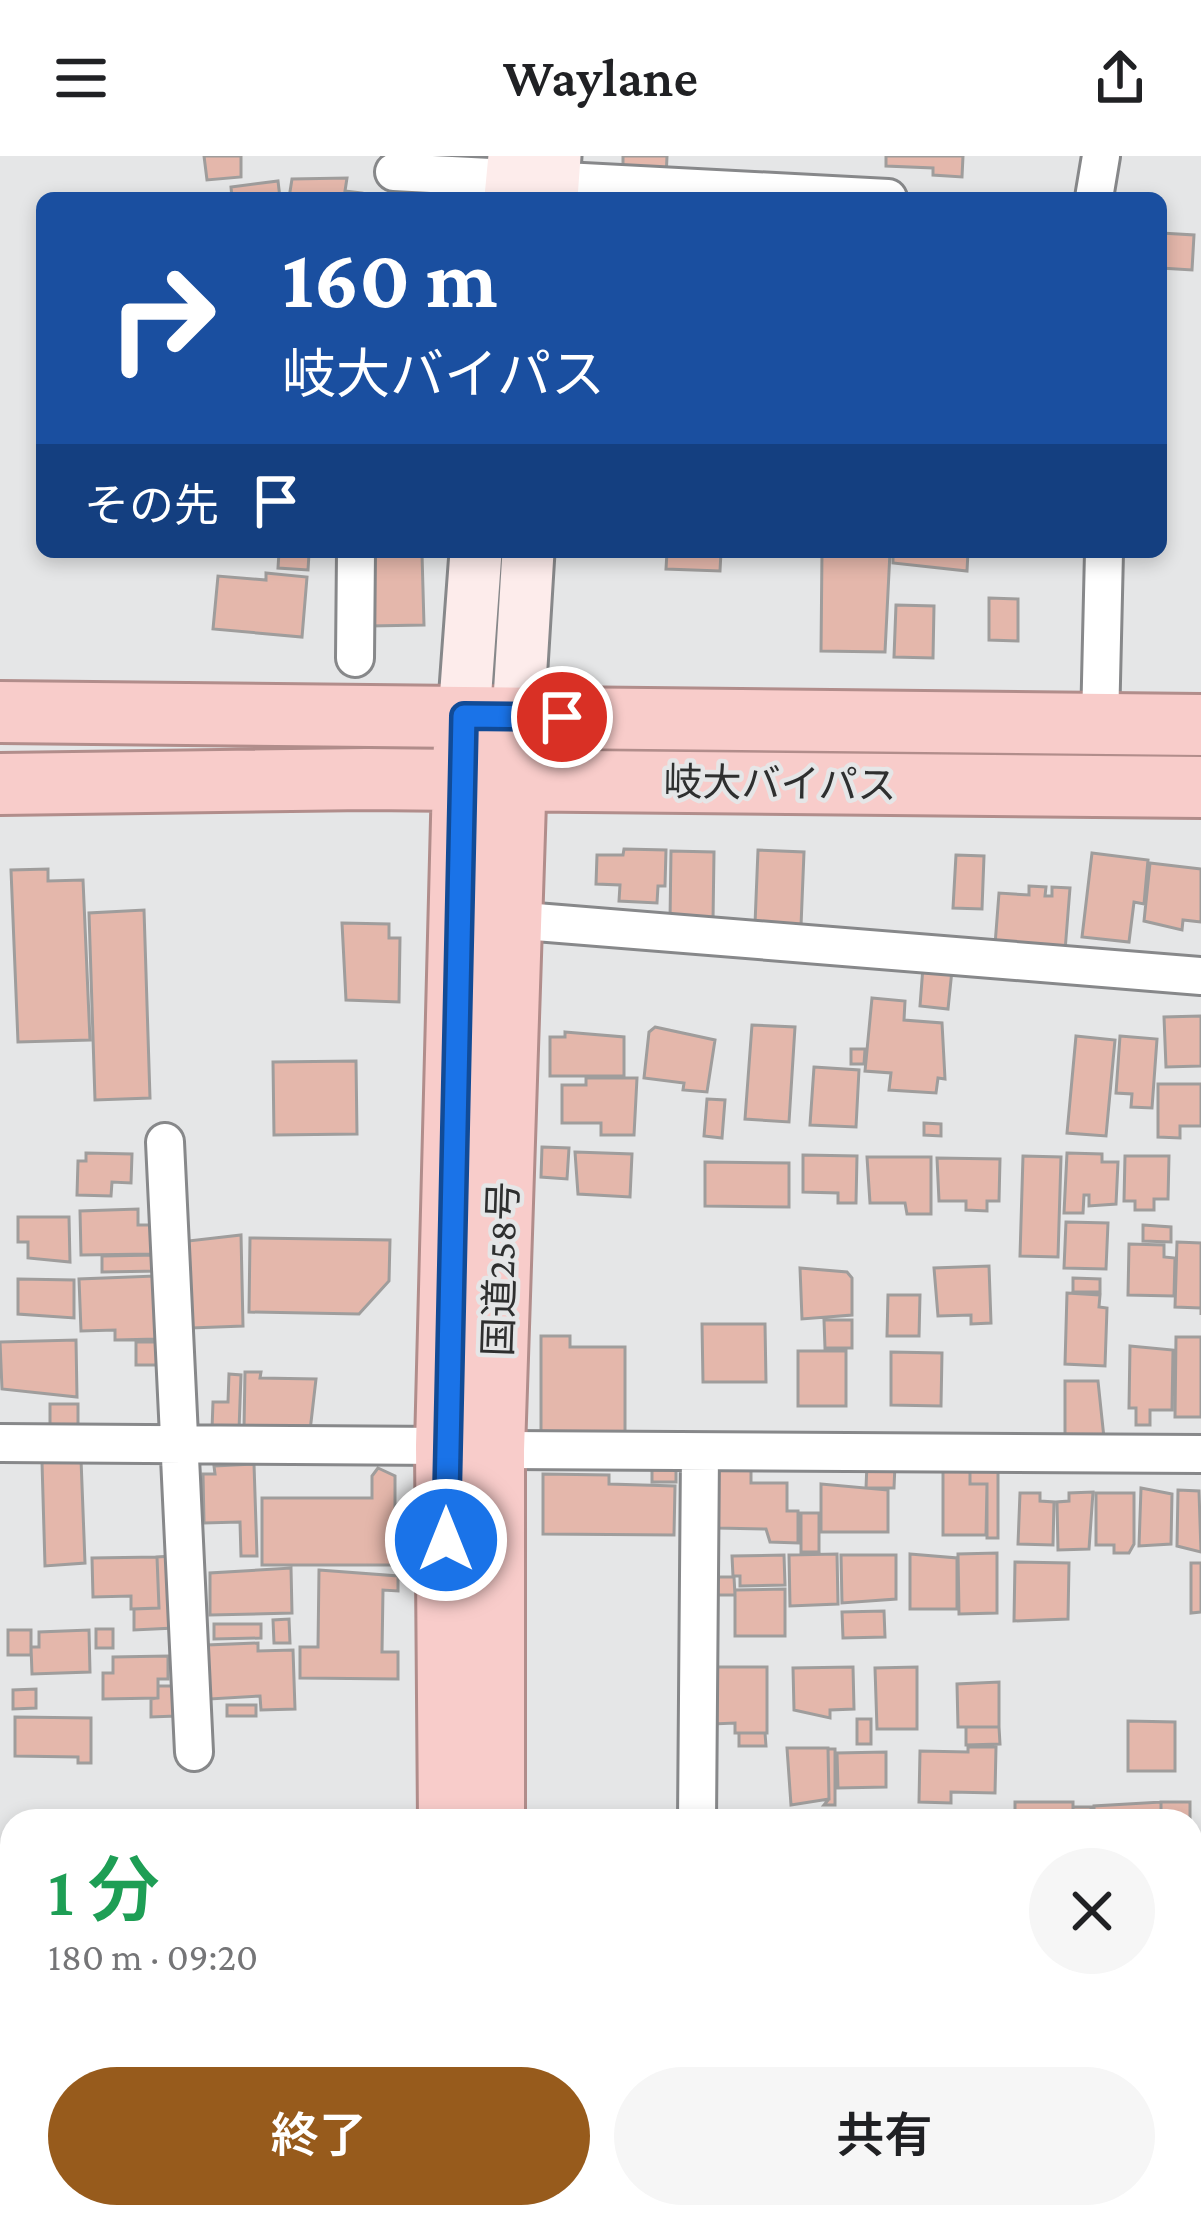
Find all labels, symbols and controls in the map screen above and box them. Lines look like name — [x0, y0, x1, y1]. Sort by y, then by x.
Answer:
icon: menu — [48, 45, 114, 111]
icon: share — [1087, 45, 1153, 111]
text: Waylane — [503, 48, 698, 108]
text: 160 m — [282, 232, 498, 325]
icon: right — [84, 240, 240, 396]
text: 岐大バイパス — [282, 345, 605, 405]
icon: arrive — [243, 468, 309, 534]
text: その先 — [84, 481, 219, 531]
pin — [511, 666, 613, 768]
icon: arrive — [529, 684, 595, 750]
street label: 岐大バイパス — [663, 760, 897, 807]
street label: 国道258号 — [476, 1181, 525, 1357]
position arrow — [383, 1477, 509, 1603]
button: close — [1029, 1848, 1155, 1974]
text: 1 分 — [48, 1850, 159, 1930]
text: 180 m · 09:20 — [48, 1935, 258, 1978]
button: 終了 — [48, 2067, 590, 2205]
button: 共有 — [614, 2067, 1155, 2205]

